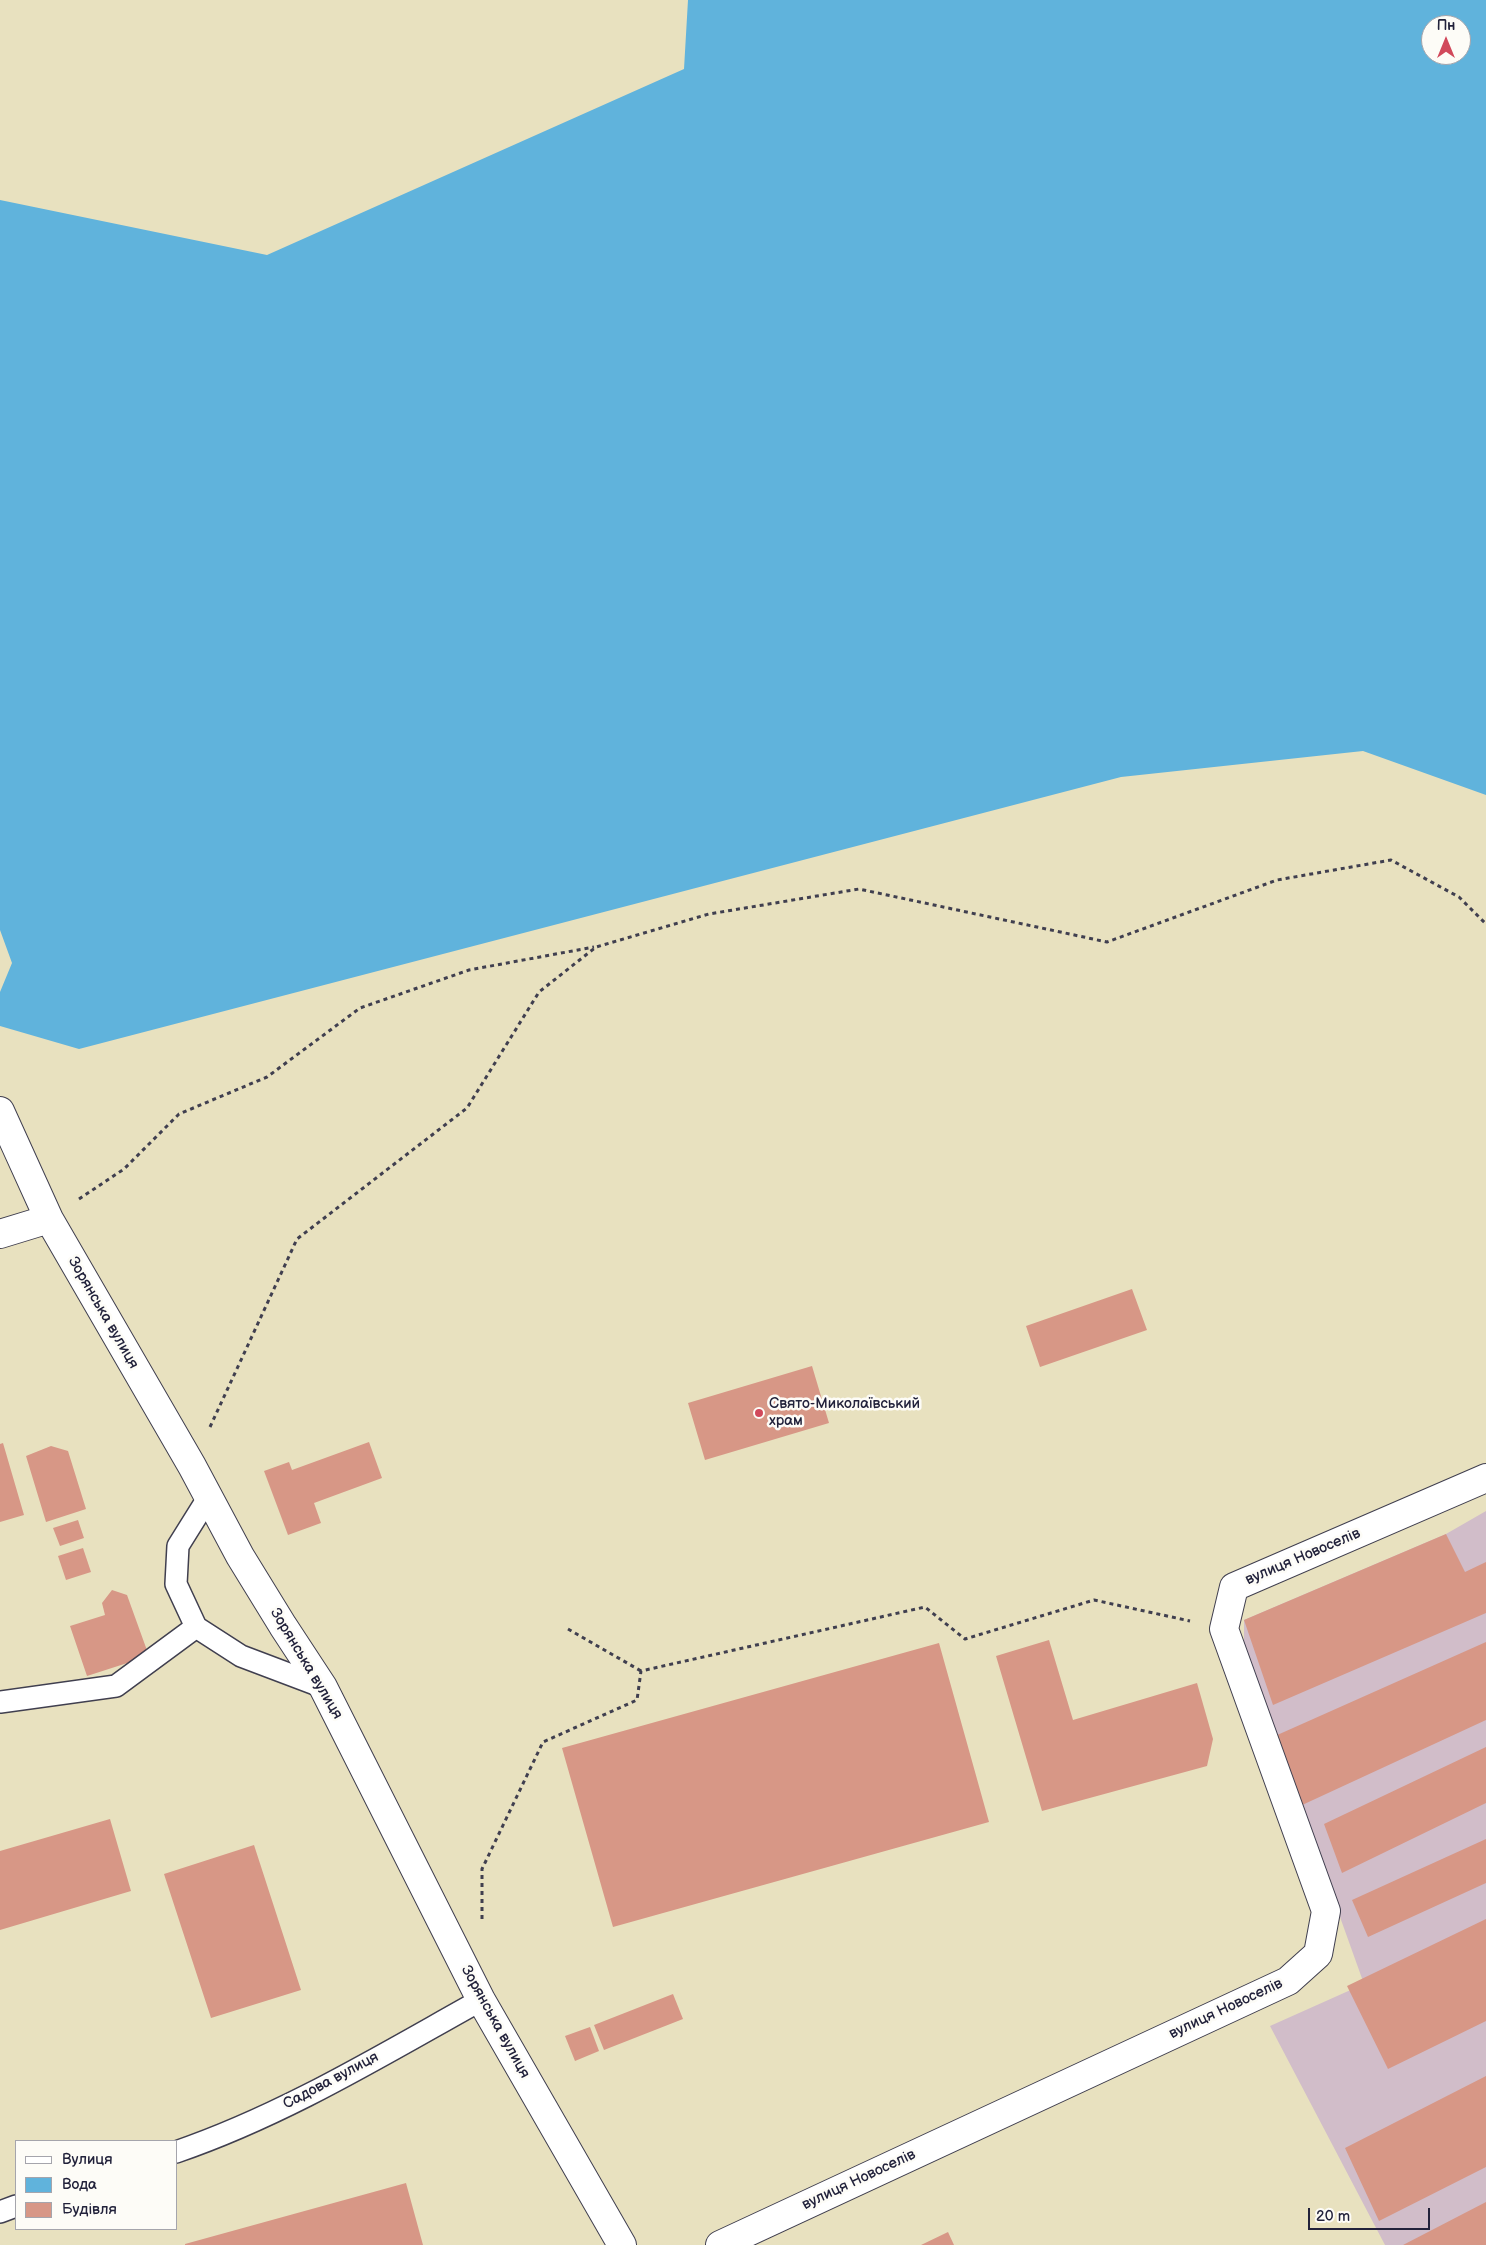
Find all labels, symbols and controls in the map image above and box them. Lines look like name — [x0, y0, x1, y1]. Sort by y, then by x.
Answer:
north arrow — [1421, 15, 1471, 65]
text: Пн — [1437, 17, 1455, 34]
street label: Зорянська вулиця — [64, 1254, 142, 1372]
place label: Свято-Миколаївський храм — [769, 1395, 920, 1430]
marker: Свято-Миколаївський храм — [753, 1407, 765, 1419]
street label: вулиця Новоселів — [1243, 1525, 1363, 1589]
street label: Зорянська вулиця — [266, 1605, 346, 1723]
street label: Зорянська вулиця — [457, 1962, 533, 2082]
street label: вулиця Новоселів — [1166, 1975, 1286, 2043]
street label: Садова вулиця — [280, 2048, 382, 2114]
legend — [15, 2140, 178, 2230]
street label: вулиця Новоселів — [799, 2146, 919, 2214]
text: Вулиця — [62, 2150, 113, 2169]
text: Вода — [62, 2175, 97, 2194]
scale bar — [1311, 2198, 1434, 2230]
text: Будівля — [62, 2200, 117, 2219]
text: 20 m — [1316, 2207, 1350, 2226]

